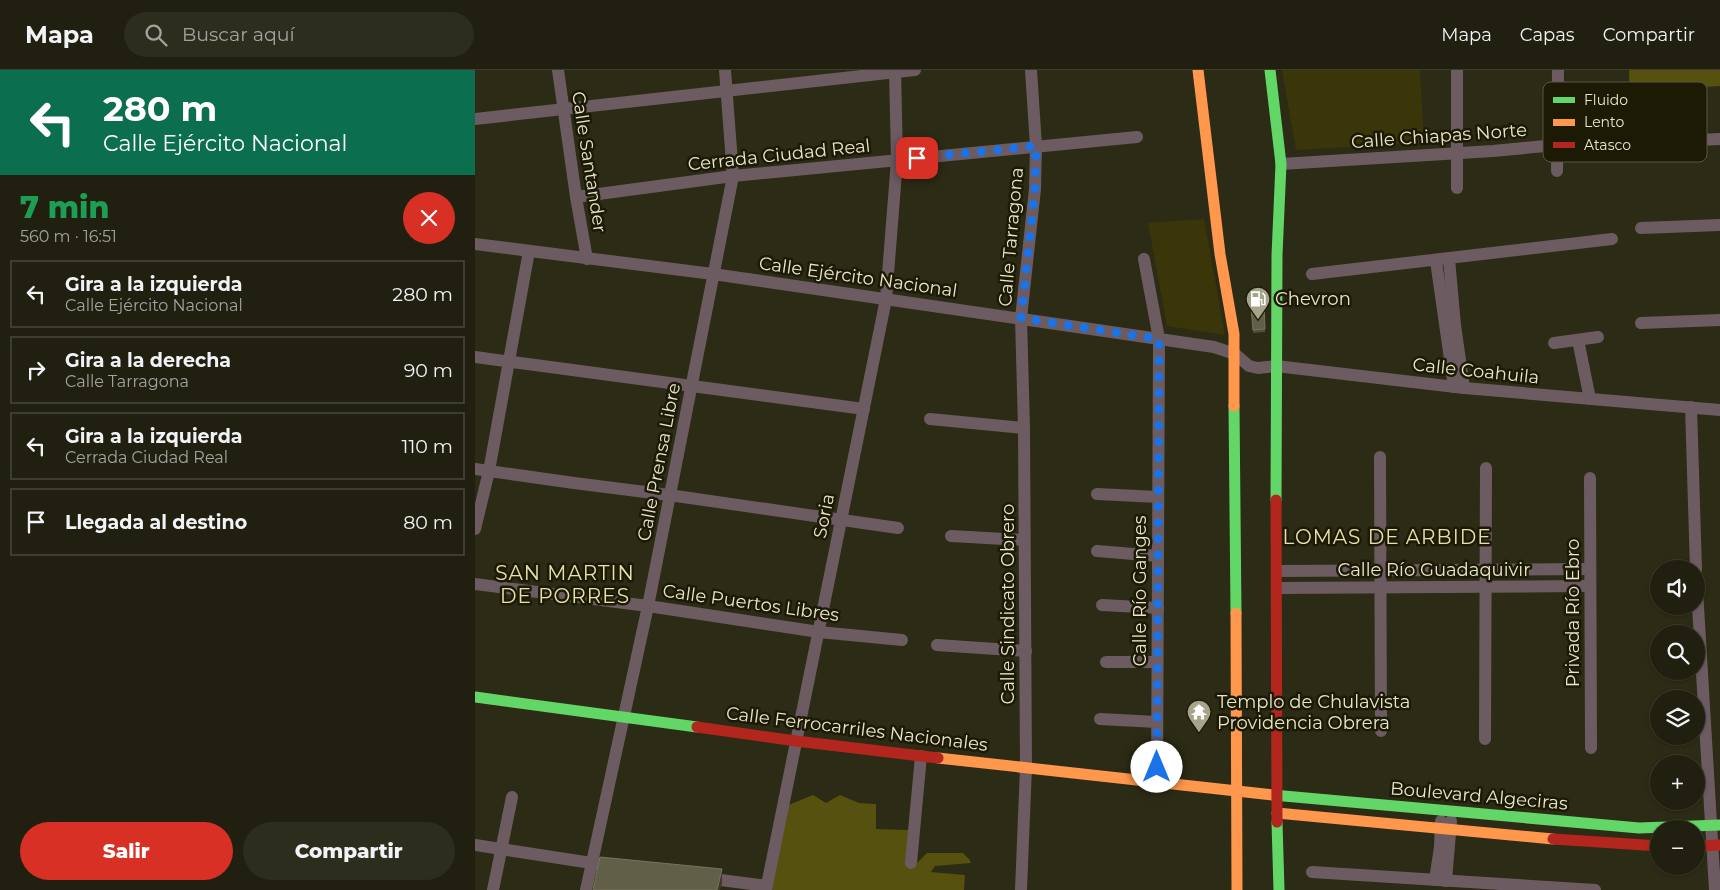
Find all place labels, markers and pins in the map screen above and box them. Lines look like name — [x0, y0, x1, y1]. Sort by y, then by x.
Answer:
pin — [896, 137, 938, 179]
fuel station icon: Chevron — [1245, 286, 1271, 320]
place label: Chevron — [1275, 288, 1351, 310]
place label: Templo de Chulavista Providencia Obrera — [1217, 691, 1410, 734]
temple icon: Templo de Chulavista Providencia Obrera — [1186, 699, 1212, 733]

